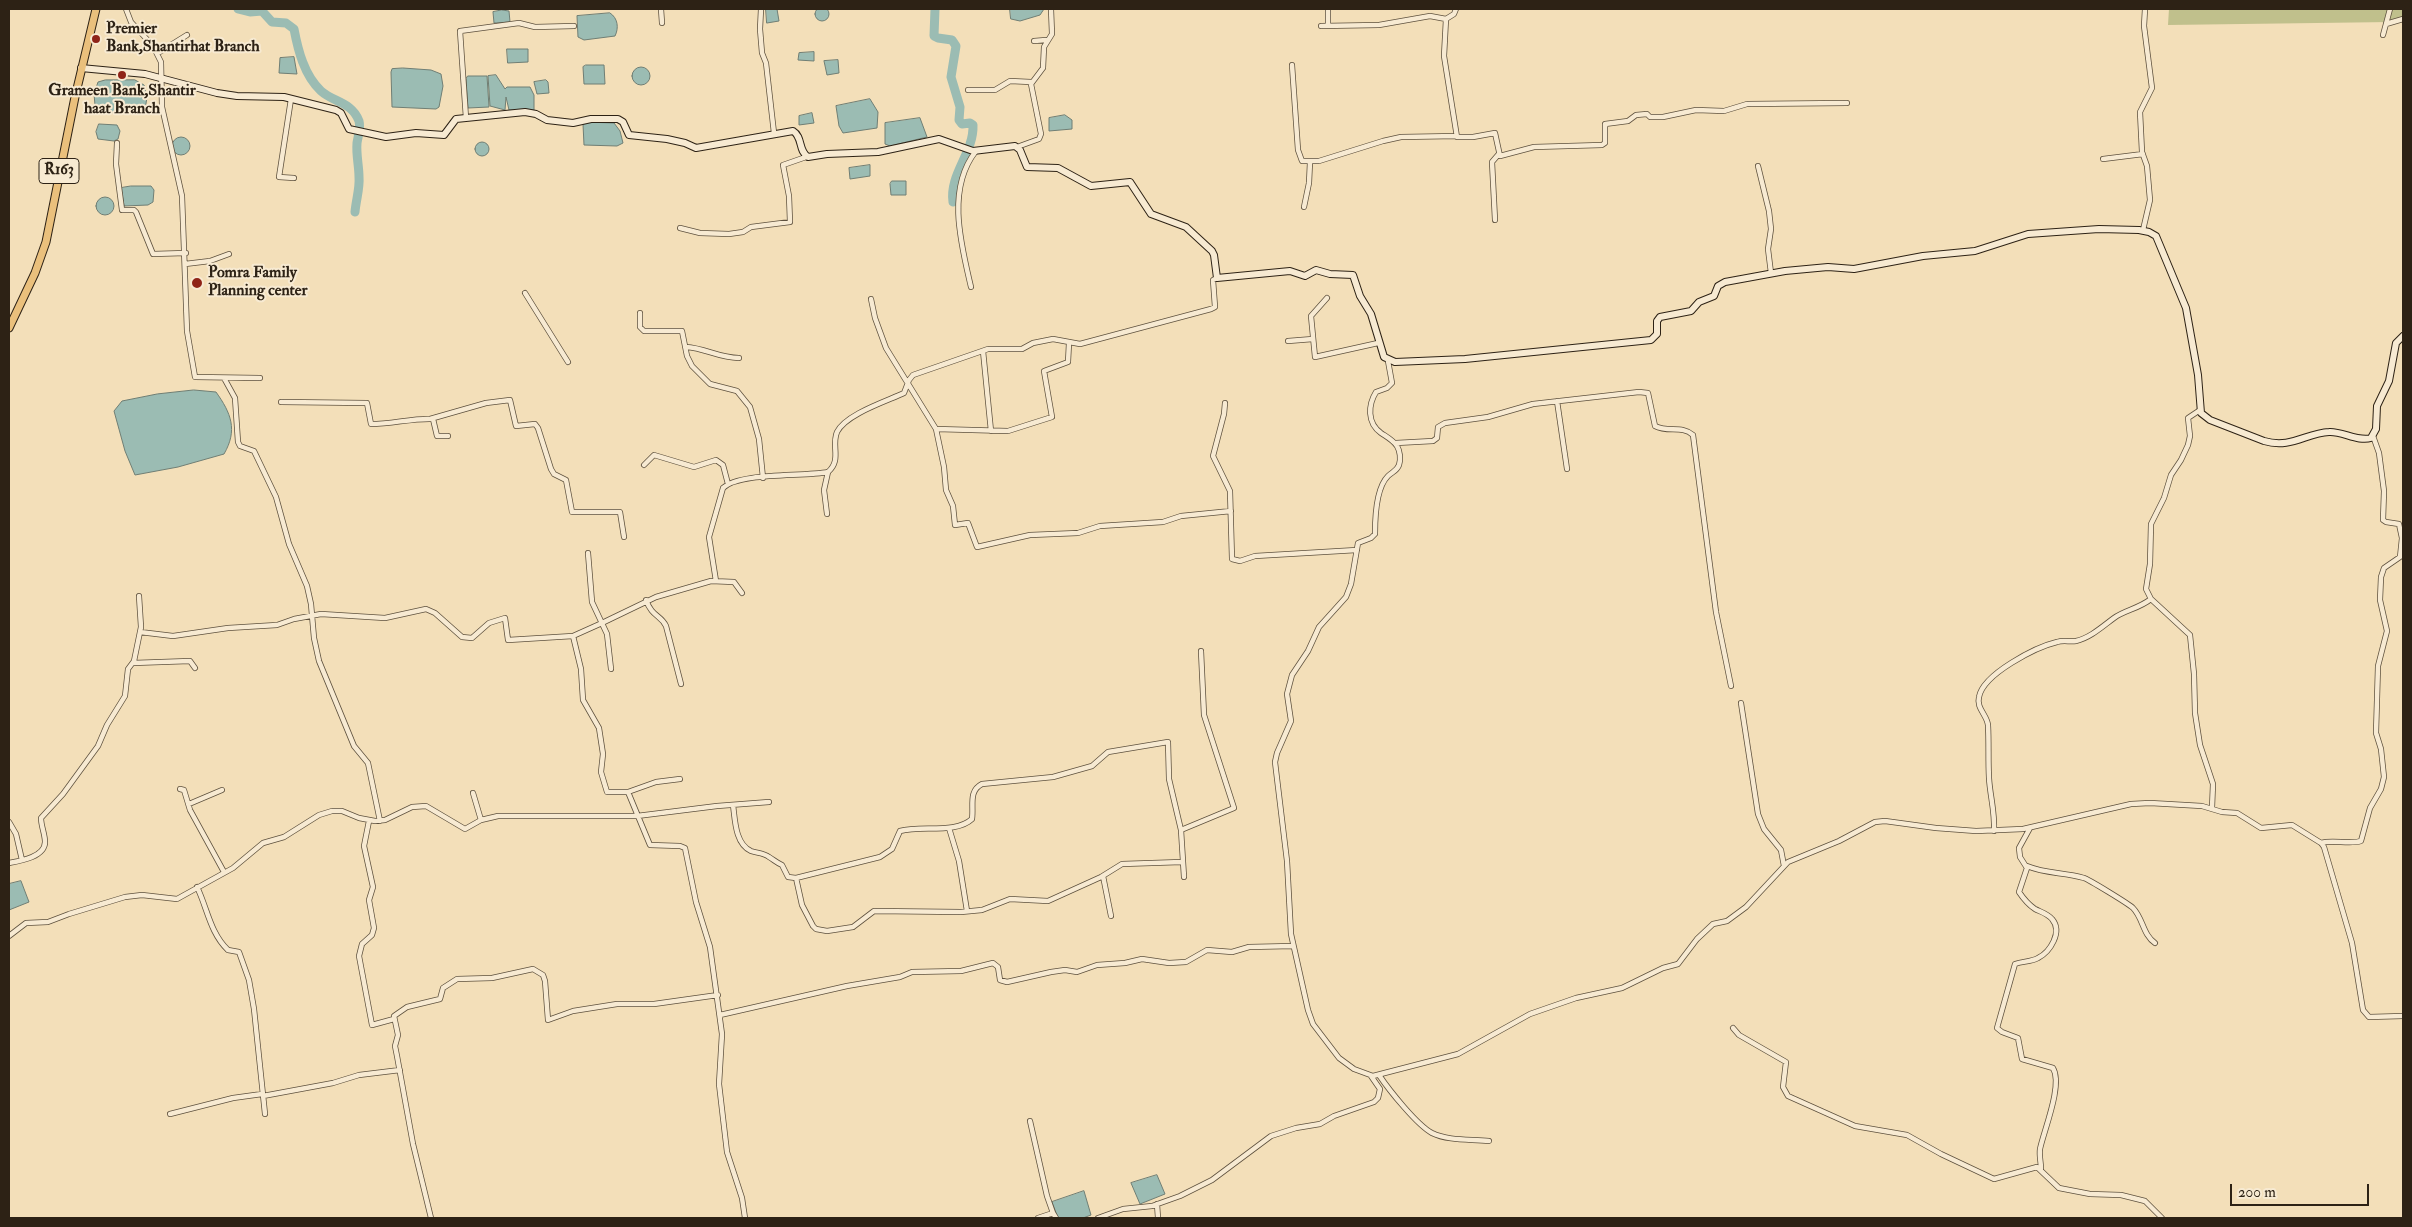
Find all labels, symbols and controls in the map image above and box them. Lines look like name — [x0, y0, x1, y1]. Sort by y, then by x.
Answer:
place label: Premier Bank,Shantirhat Branch — [106, 20, 260, 58]
marker: Premier Bank,Shantirhat Branch — [90, 33, 102, 45]
marker: Grameen Bank,Shantir haat Branch — [116, 69, 128, 81]
place label: Grameen Bank,Shantir haat Branch — [48, 82, 196, 120]
road number: R163 — [39, 158, 79, 184]
place label: Pomra Family Planning center — [208, 264, 307, 302]
marker: Pomra Family Planning center — [190, 276, 204, 290]
scale bar — [2232, 1174, 2371, 1206]
text: 200 m — [2238, 1183, 2276, 1202]

